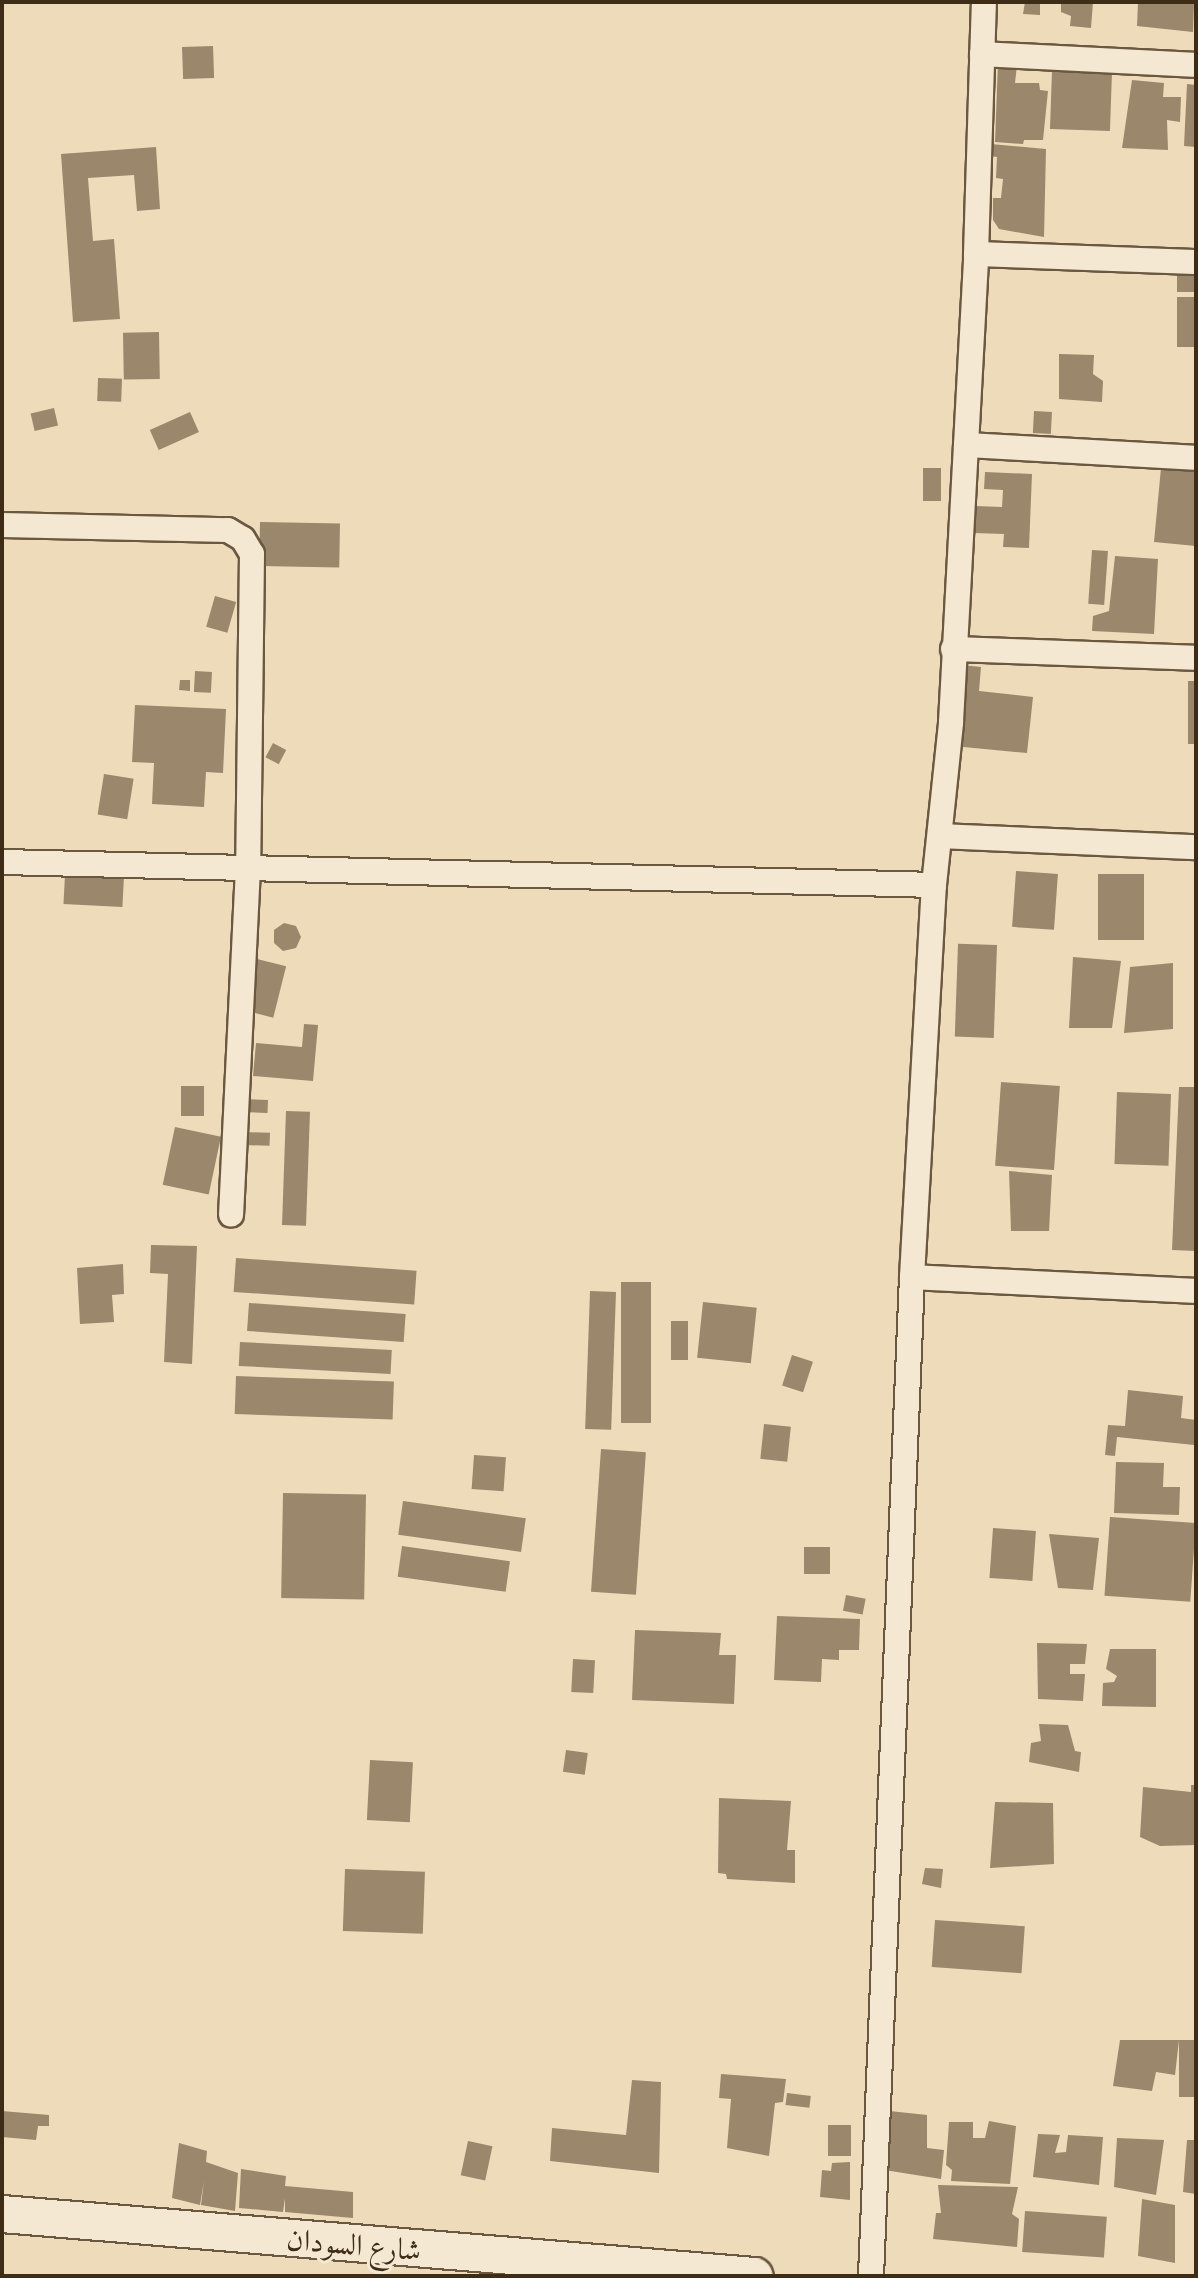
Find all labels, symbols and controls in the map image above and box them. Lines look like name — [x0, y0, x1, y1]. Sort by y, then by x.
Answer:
street label: شارع السودان — [285, 2220, 423, 2268]

